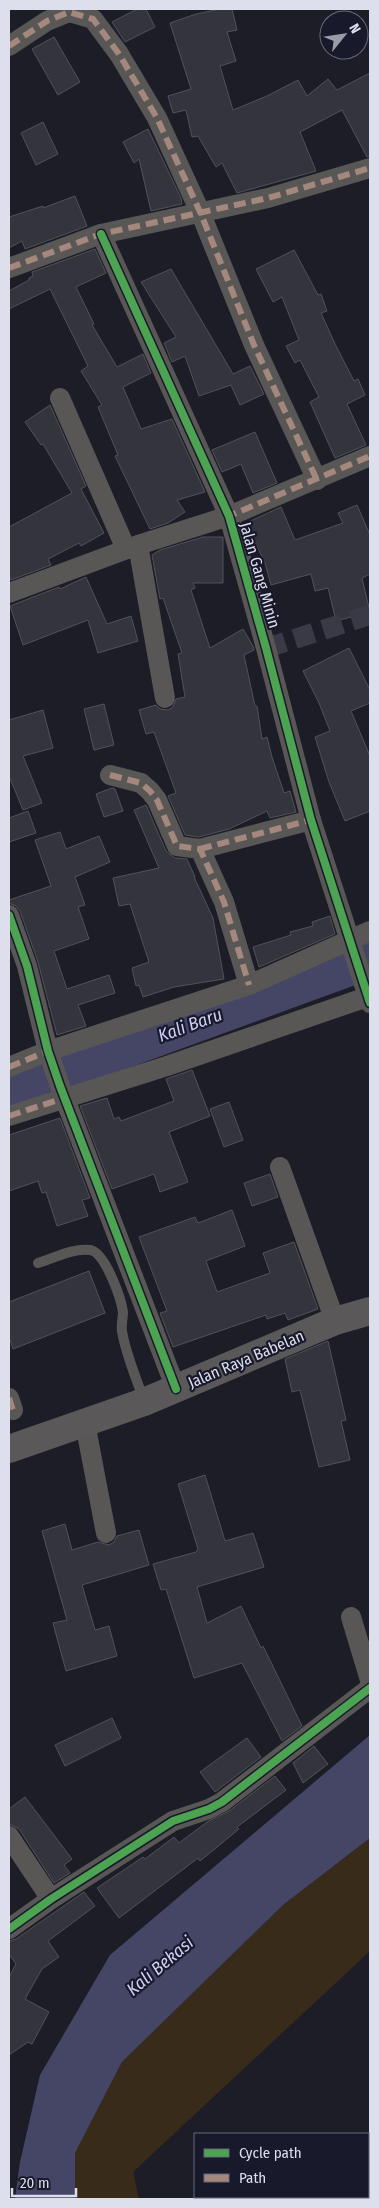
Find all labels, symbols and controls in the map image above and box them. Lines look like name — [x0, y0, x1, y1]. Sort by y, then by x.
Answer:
north arrow — [319, 10, 369, 60]
text: N — [345, 21, 364, 37]
street label: Jalan Gang Minin — [236, 520, 284, 630]
water label: Kali Baru — [155, 1003, 225, 1047]
street label: Jalan Raya Babelan — [185, 1326, 307, 1392]
water label: Kali Bekasi — [122, 1931, 198, 2000]
legend — [194, 2133, 369, 2198]
text: Cycle path — [239, 2144, 302, 2162]
scale bar — [12, 2166, 76, 2198]
text: Path — [239, 2169, 266, 2187]
text: 20 m — [20, 2174, 50, 2192]

